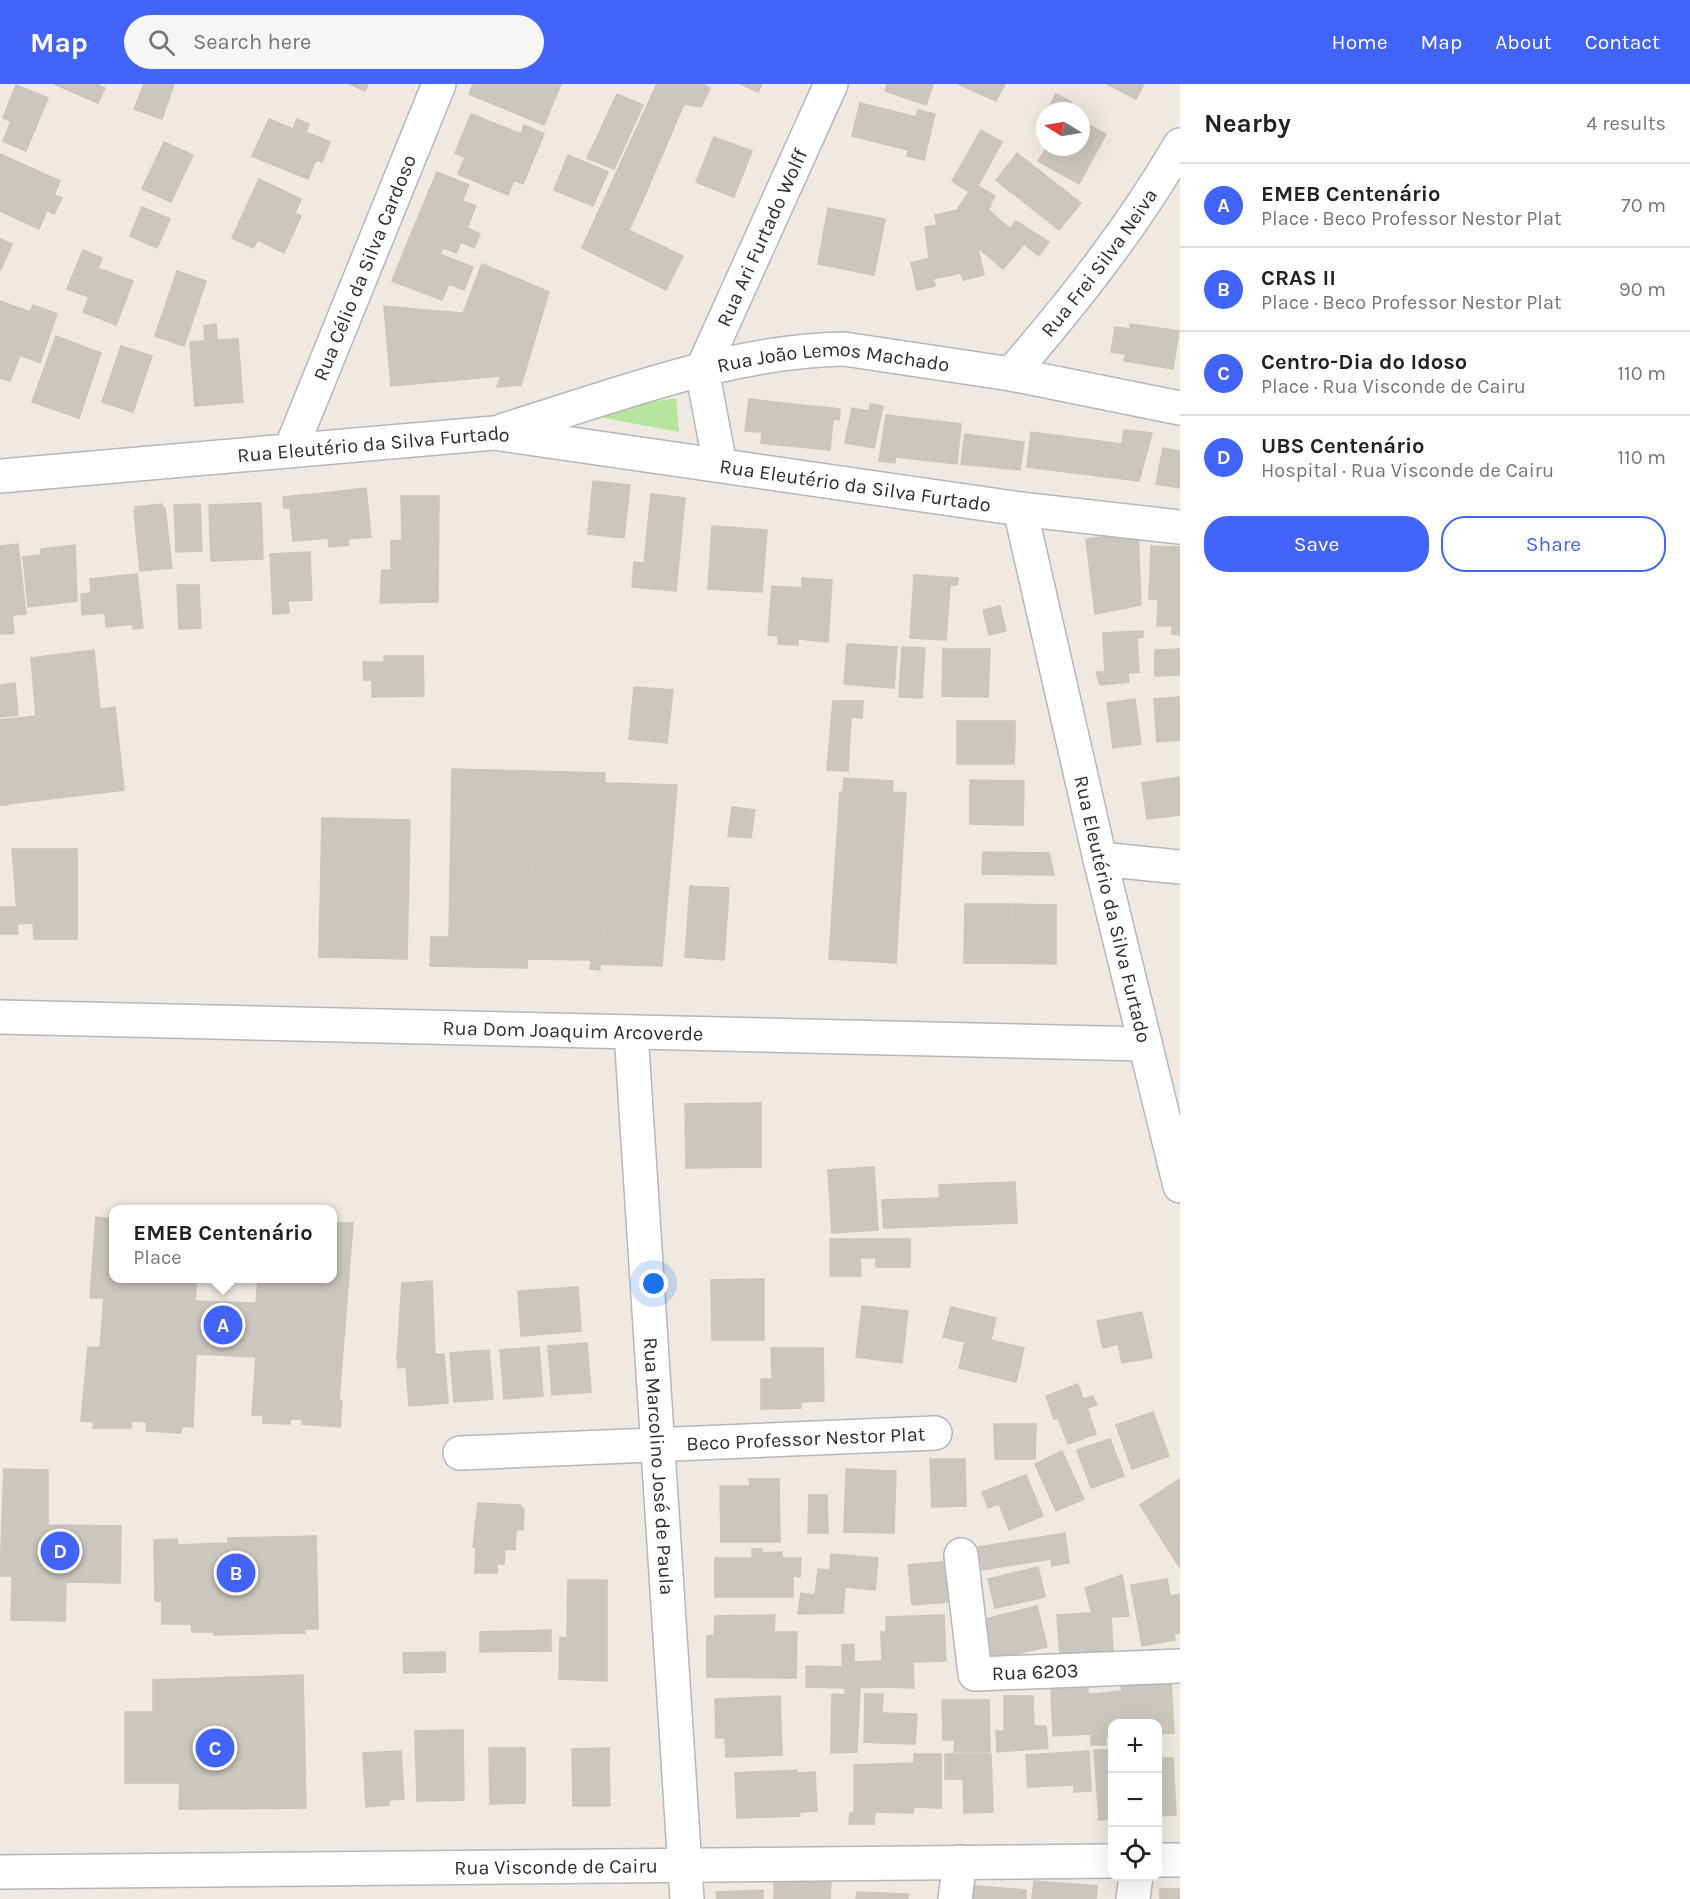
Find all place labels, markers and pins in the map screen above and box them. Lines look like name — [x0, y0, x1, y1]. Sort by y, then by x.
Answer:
pin: A — [204, 1302, 242, 1348]
pin: D — [40, 1528, 80, 1574]
pin: B — [216, 1550, 256, 1596]
pin: C — [196, 1726, 234, 1770]

